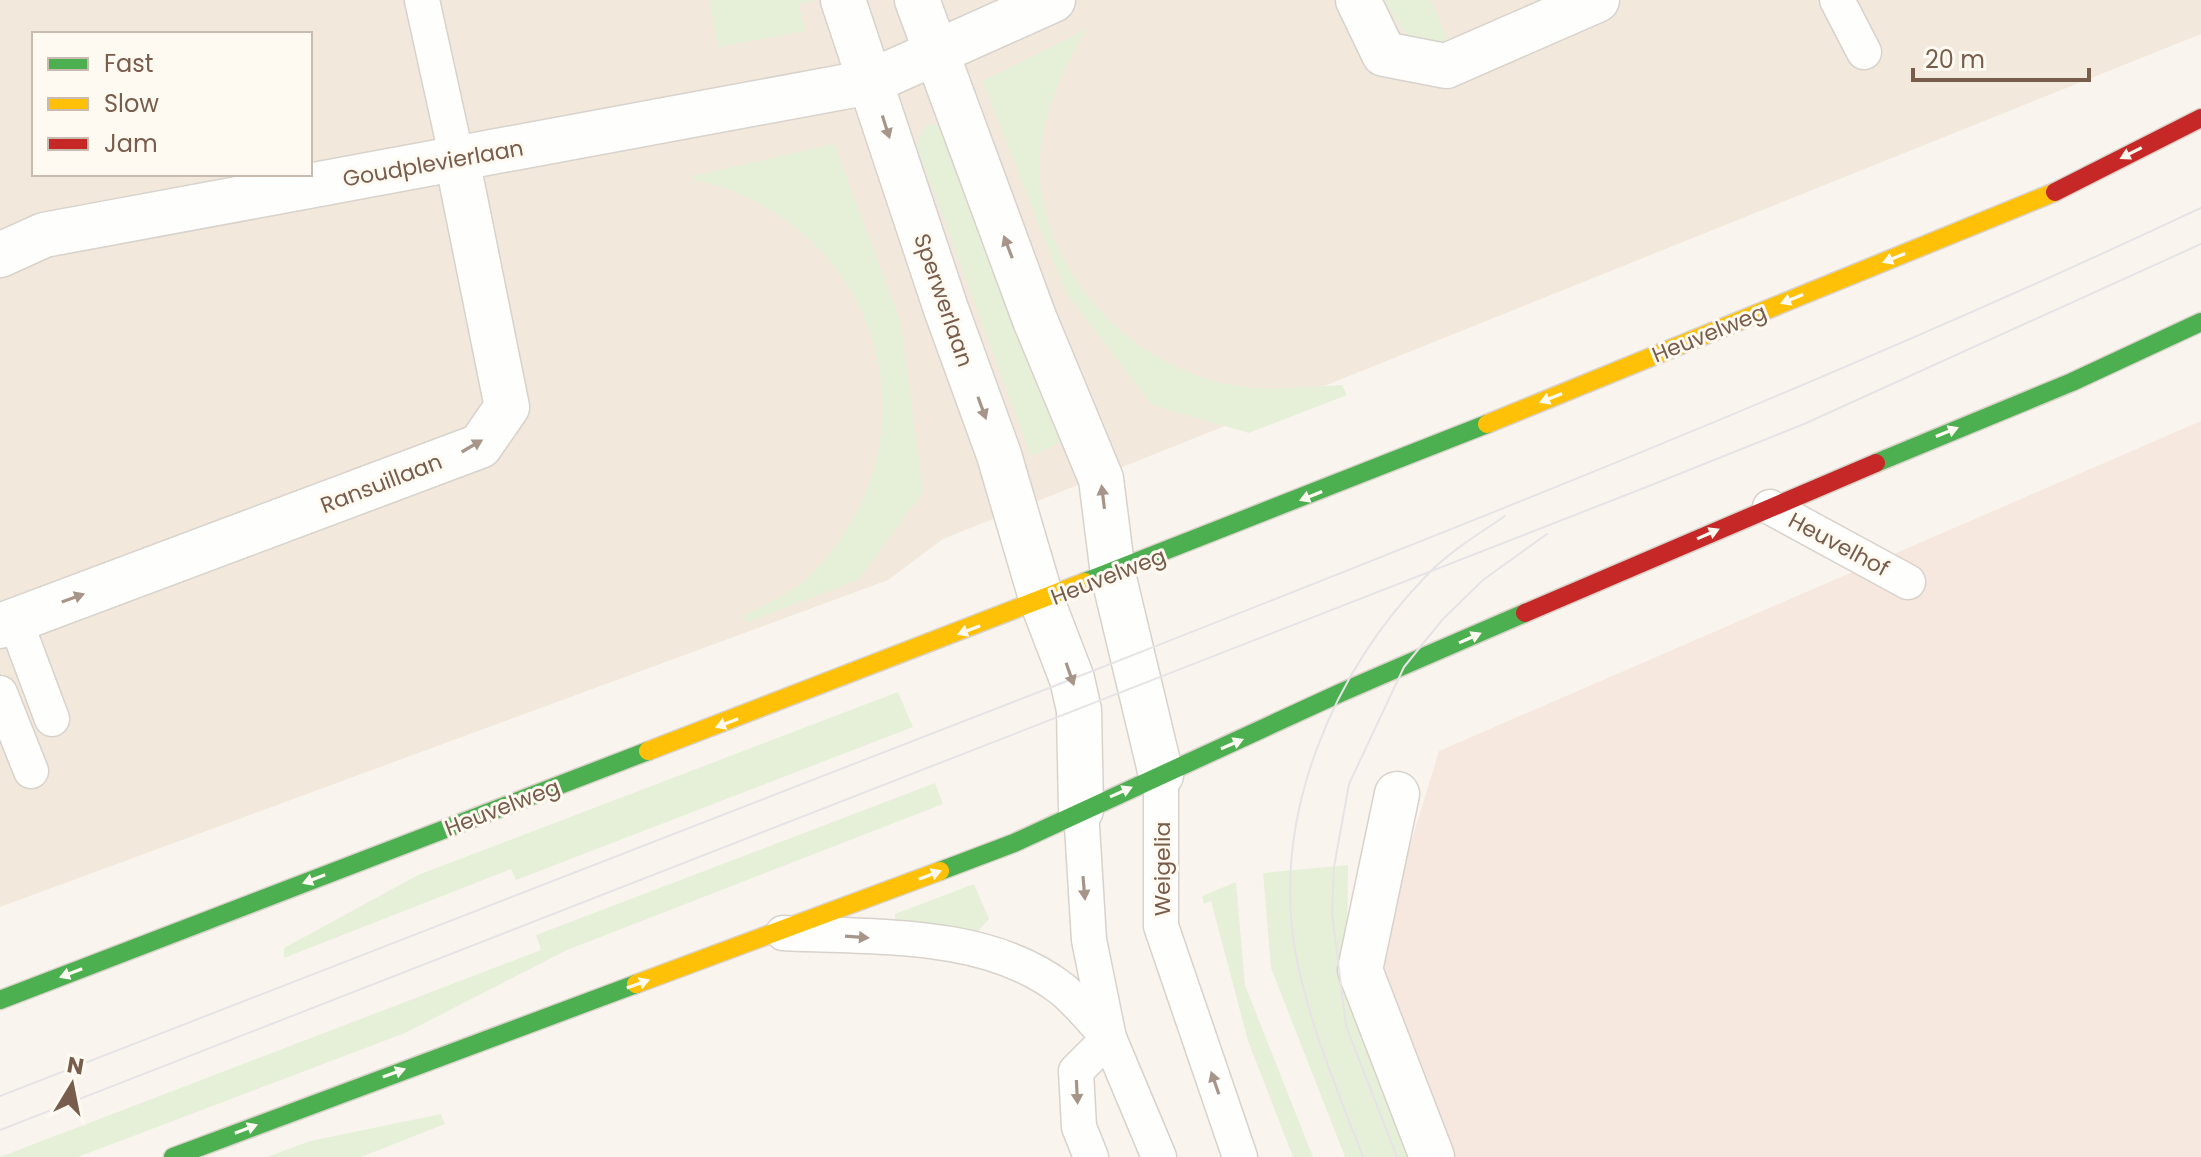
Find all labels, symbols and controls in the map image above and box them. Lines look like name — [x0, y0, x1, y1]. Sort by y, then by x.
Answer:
legend — [32, 32, 312, 176]
scale bar — [1913, 32, 2089, 82]
text: 20 m — [1925, 43, 1985, 76]
text: Fast — [104, 47, 154, 80]
text: Slow — [104, 87, 159, 120]
one-way arrow — [880, 115, 892, 139]
text: Jam — [104, 127, 158, 160]
street label: Goudplevierlaan — [340, 132, 526, 195]
one-way arrow — [2120, 146, 2143, 159]
street label: Sperwerlaan — [906, 230, 981, 371]
one-way arrow — [1001, 235, 1014, 259]
one-way arrow — [1882, 251, 1906, 264]
one-way arrow — [1780, 293, 1804, 306]
street label: Heuvelweg — [1647, 296, 1771, 370]
one-way arrow — [1539, 392, 1563, 405]
one-way arrow — [976, 397, 989, 421]
one-way arrow — [1935, 426, 1959, 439]
one-way arrow — [461, 439, 484, 454]
street label: Ransuillaan — [316, 446, 446, 521]
one-way arrow — [1097, 484, 1110, 509]
one-way arrow — [1299, 490, 1323, 503]
street label: Heuvelhof — [1783, 505, 1894, 584]
one-way arrow — [1696, 527, 1720, 540]
street label: Heuvelweg — [1046, 540, 1170, 613]
one-way arrow — [61, 592, 85, 604]
one-way arrow — [957, 624, 981, 637]
one-way arrow — [1458, 631, 1482, 645]
one-way arrow — [1064, 662, 1076, 686]
one-way arrow — [714, 717, 738, 730]
one-way arrow — [1221, 737, 1244, 750]
street label: Heuvelweg — [440, 771, 564, 844]
one-way arrow — [1109, 786, 1133, 799]
street label: Weigelia — [1147, 822, 1178, 916]
one-way arrow — [919, 868, 943, 881]
one-way arrow — [302, 873, 326, 886]
one-way arrow — [1078, 876, 1091, 901]
one-way arrow — [845, 931, 870, 944]
one-way arrow — [59, 967, 83, 980]
one-way arrow — [627, 977, 651, 990]
north arrow — [32, 1045, 112, 1125]
text: N — [65, 1049, 86, 1082]
one-way arrow — [383, 1066, 407, 1079]
one-way arrow — [1209, 1071, 1221, 1095]
one-way arrow — [1071, 1080, 1084, 1105]
one-way arrow — [234, 1122, 258, 1135]

